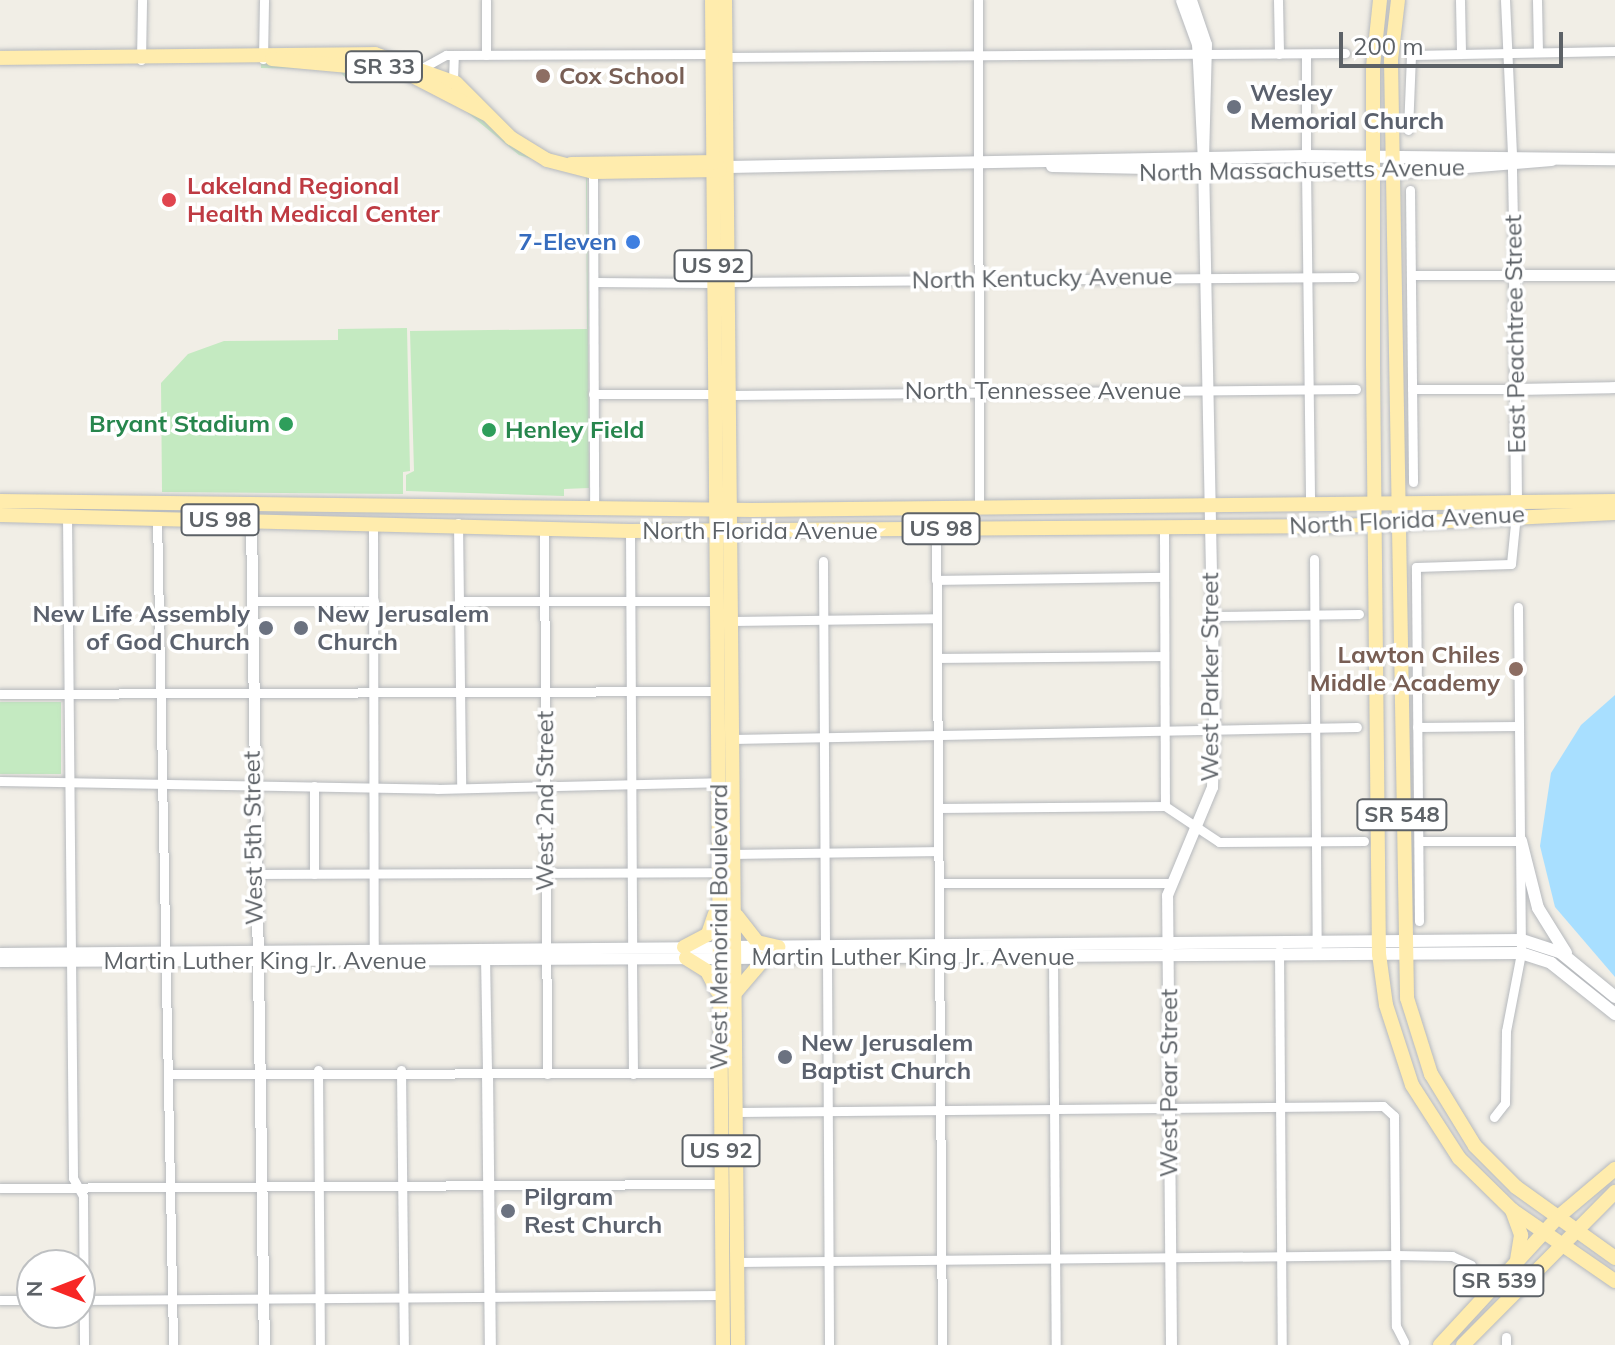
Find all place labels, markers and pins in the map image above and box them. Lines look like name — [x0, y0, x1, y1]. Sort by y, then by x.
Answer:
place label: Cox School — [559, 62, 685, 90]
marker: Cox School — [534, 67, 552, 85]
place label: Wesley Memorial Church — [1250, 79, 1444, 135]
marker: Wesley Memorial Church — [1225, 98, 1243, 116]
place label: Lakeland Regional Health Medical Center — [187, 172, 440, 228]
marker: Lakeland Regional Health Medical Center — [158, 189, 180, 211]
place label: 7-Eleven — [518, 228, 617, 256]
marker: 7-Eleven — [624, 233, 642, 251]
place label: Bryant Stadium — [89, 410, 270, 438]
marker: Bryant Stadium — [277, 415, 295, 433]
place label: Henley Field — [505, 416, 644, 444]
marker: Henley Field — [480, 421, 498, 439]
place label: New Life Assembly of God Church — [32, 600, 250, 656]
place label: New Jerusalem Church — [317, 600, 489, 656]
marker: New Life Assembly of God Church — [257, 619, 275, 637]
marker: New Jerusalem Church — [292, 619, 310, 637]
place label: Lawton Chiles Middle Academy — [1310, 641, 1500, 697]
marker: Lawton Chiles Middle Academy — [1507, 660, 1525, 678]
place label: New Jerusalem Baptist Church — [801, 1029, 973, 1085]
marker: New Jerusalem Baptist Church — [776, 1048, 794, 1066]
place label: Pilgram Rest Church — [524, 1183, 662, 1239]
marker: Pilgram Rest Church — [499, 1202, 517, 1220]

